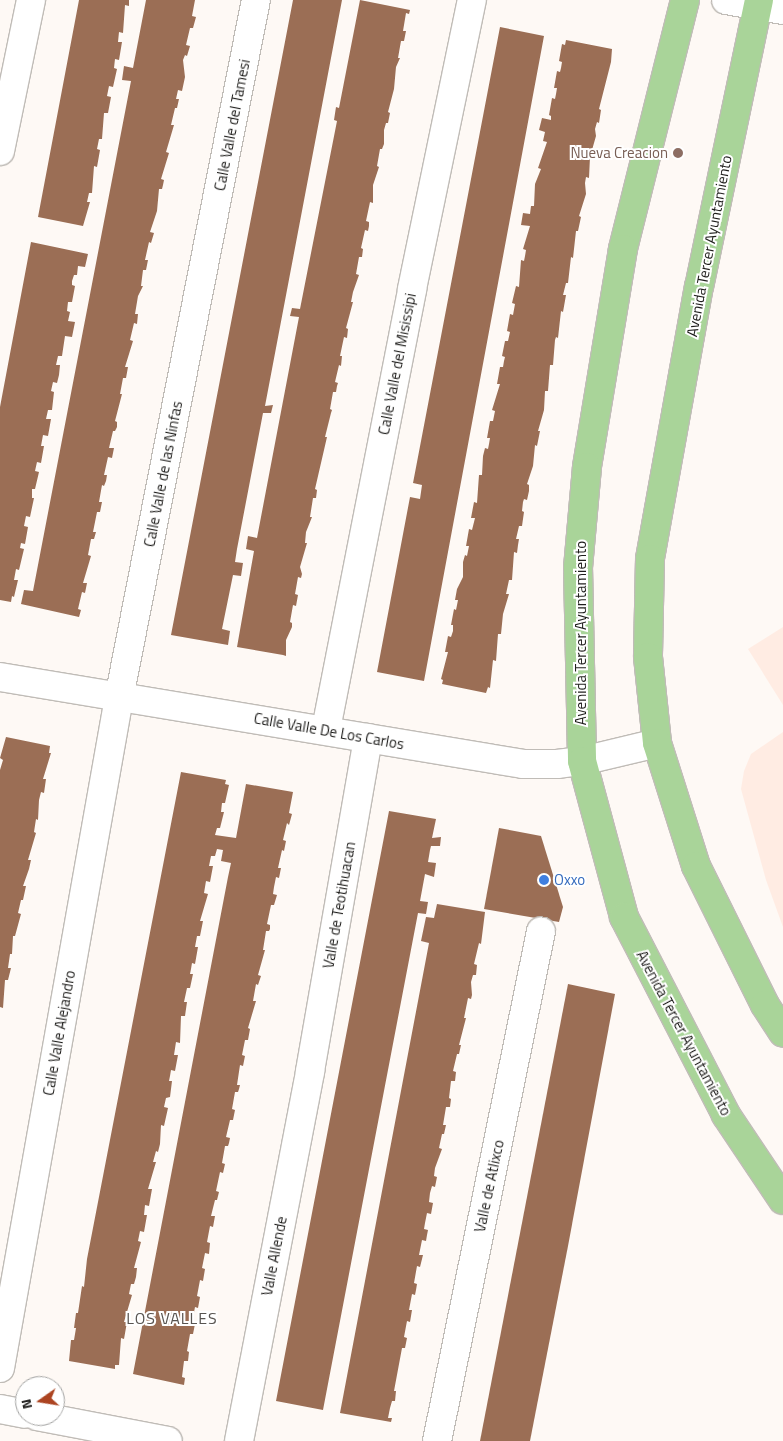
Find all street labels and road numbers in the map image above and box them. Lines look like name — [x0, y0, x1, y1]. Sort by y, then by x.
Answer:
street label: Calle Valle del Tamesi — [210, 58, 254, 192]
street label: Avenida Tercer Ayuntamiento — [683, 154, 735, 338]
street label: Calle Valle del Misissipi — [374, 292, 420, 436]
street label: Calle Valle de las Ninfas — [140, 400, 186, 548]
street label: Avenida Tercer Ayuntamiento — [572, 541, 590, 725]
street label: Calle Valle De Los Carlos — [252, 709, 406, 753]
street label: Valle de Teotihuacan — [319, 840, 359, 970]
street label: Avenida Tercer Ayuntamiento — [633, 947, 735, 1119]
street label: Calle Valle Alejandro — [39, 969, 79, 1097]
street label: Valle de Atlixco — [470, 1138, 508, 1234]
street label: Valle Allende — [257, 1215, 291, 1297]

